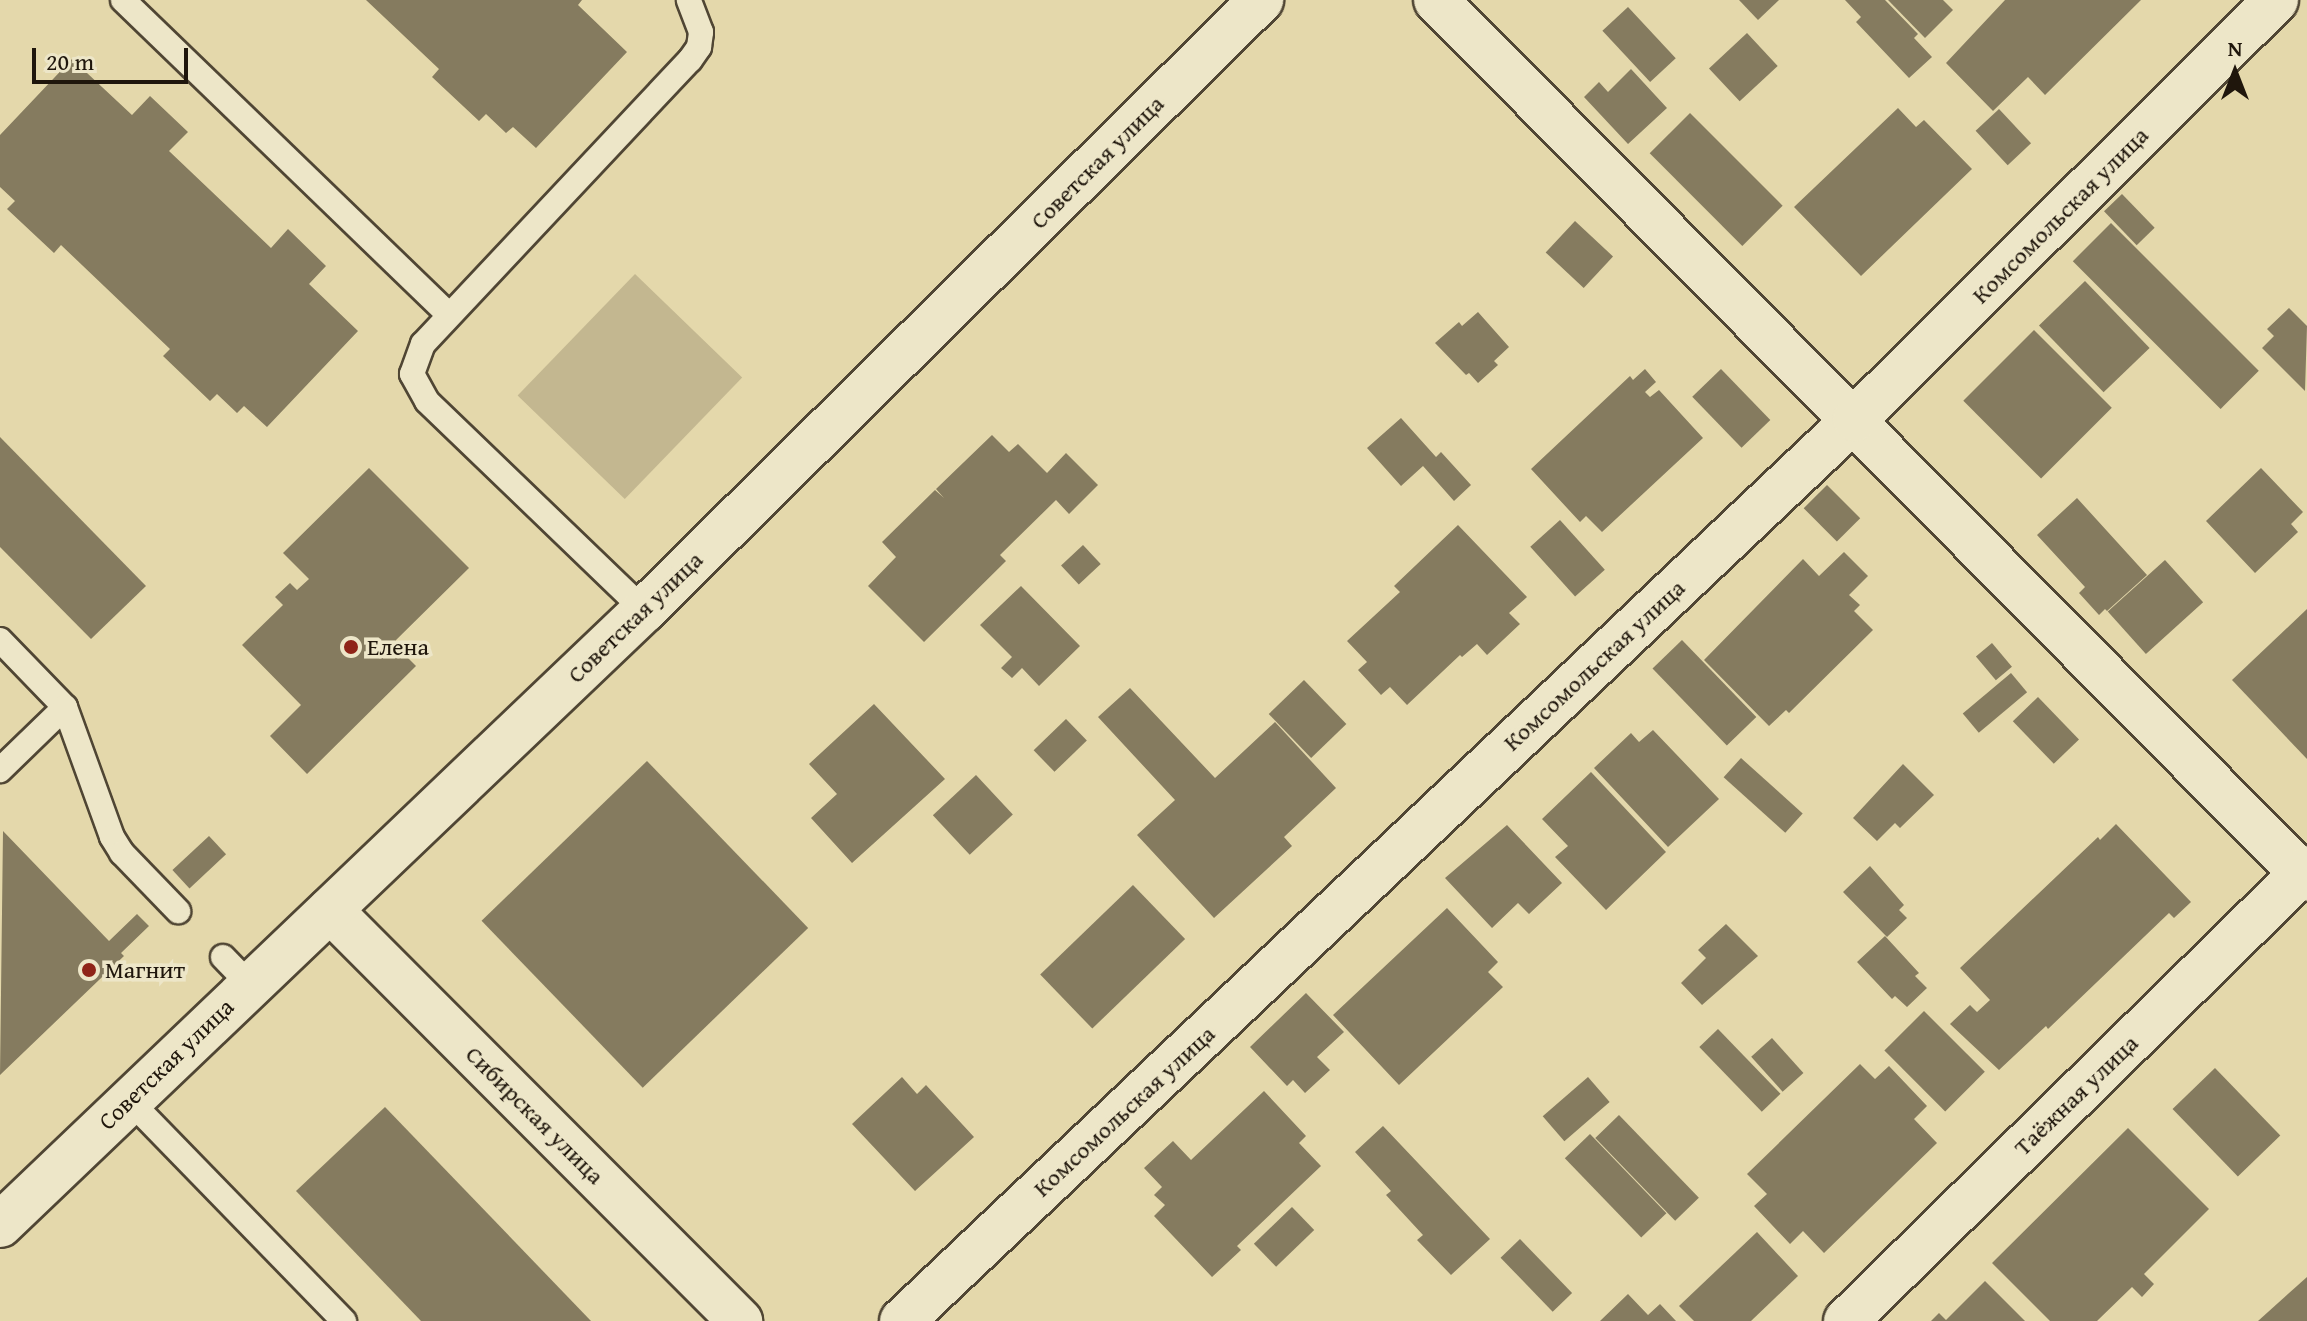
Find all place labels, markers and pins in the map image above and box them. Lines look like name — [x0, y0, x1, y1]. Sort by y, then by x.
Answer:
place label: Елена — [367, 633, 429, 661]
marker: Елена — [342, 638, 360, 656]
place label: Магнит — [105, 956, 185, 984]
marker: Магнит — [80, 961, 98, 979]

